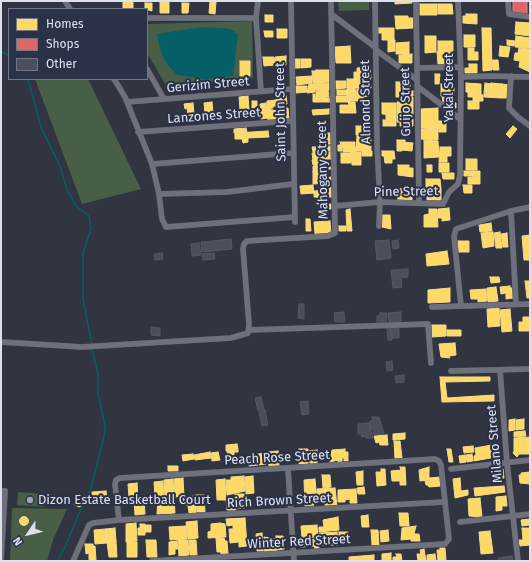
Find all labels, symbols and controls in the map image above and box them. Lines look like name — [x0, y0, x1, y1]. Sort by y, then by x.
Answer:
legend — [8, 8, 148, 80]
text: Homes — [46, 17, 84, 31]
text: Shops — [46, 37, 79, 51]
street label: Yakal Street — [441, 53, 457, 123]
text: Other — [46, 57, 77, 71]
street label: Almond Street — [357, 60, 375, 144]
street label: Saint John Street — [272, 62, 290, 162]
street label: Guijo Street — [398, 67, 414, 137]
street label: Gerizim Street — [166, 74, 250, 96]
street label: Lanzones Street — [167, 105, 261, 127]
street label: Mahogany Street — [314, 121, 332, 219]
street label: Pine Street — [374, 184, 438, 200]
street label: Milano Street — [484, 404, 506, 484]
street label: Peach Rose Street — [224, 447, 330, 469]
street label: Rich Brown Street — [226, 490, 332, 512]
place label: Dizon Estate Basketball Court — [38, 492, 211, 508]
marker: Dizon Estate Basketball Court — [25, 495, 35, 505]
north arrow — [8, 514, 48, 554]
street label: Winter Red Street — [247, 532, 351, 552]
text: N — [10, 534, 25, 548]

